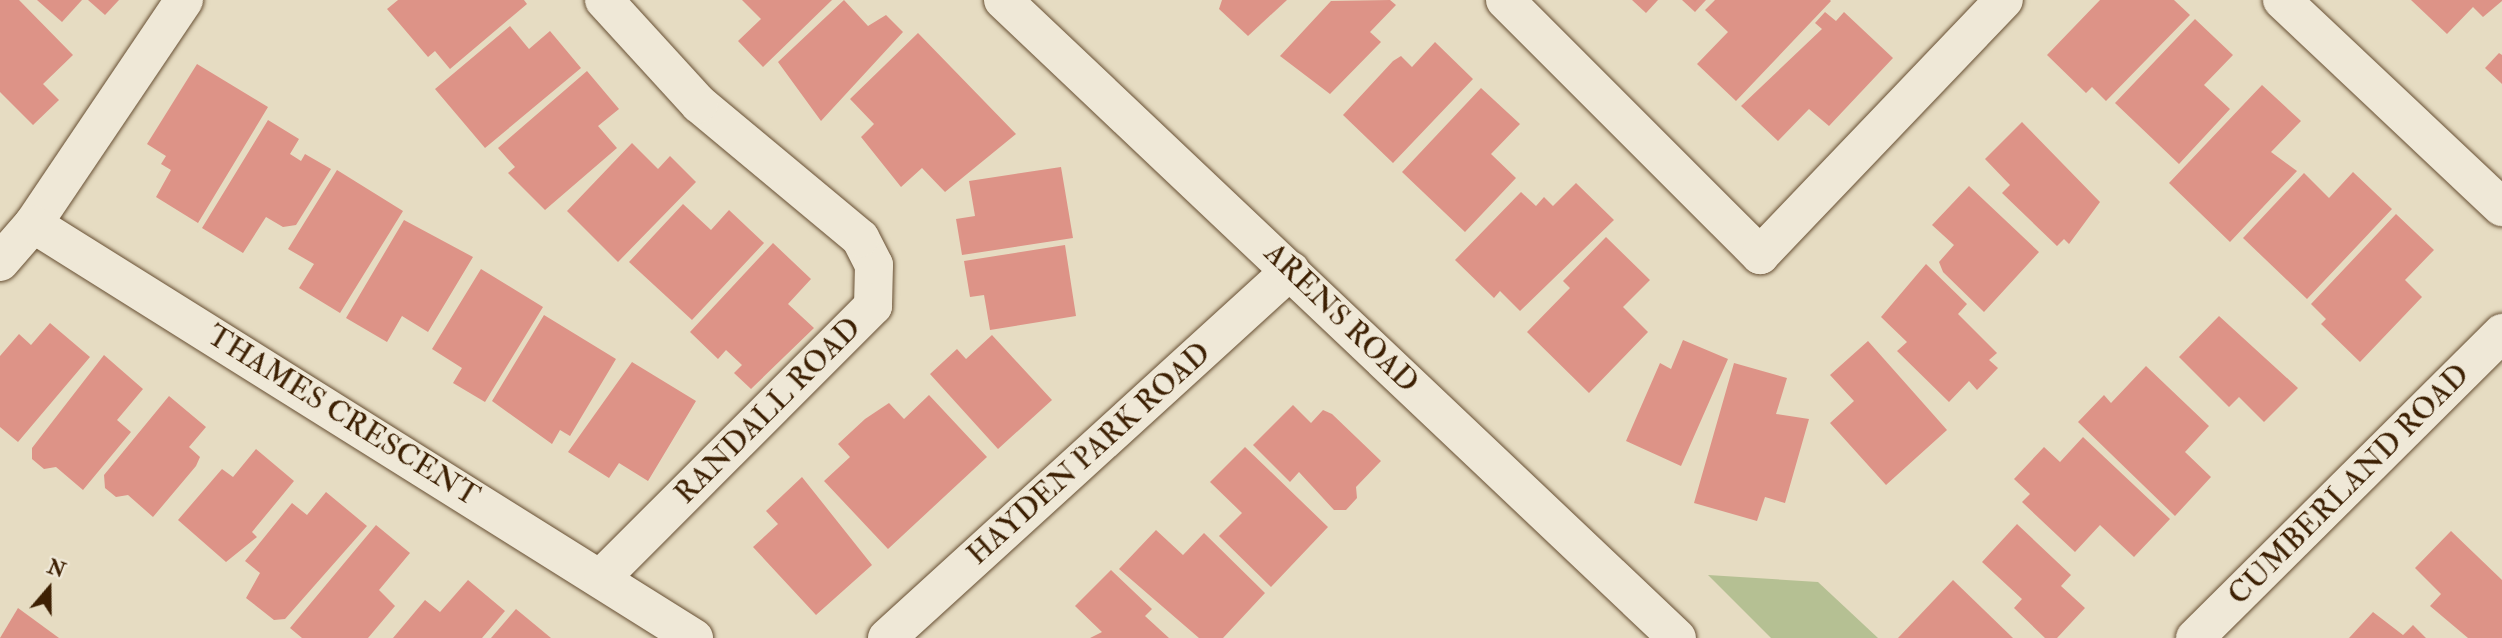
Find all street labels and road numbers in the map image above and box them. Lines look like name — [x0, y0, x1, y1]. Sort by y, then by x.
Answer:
street label: ARENS ROAD — [1256, 235, 1426, 401]
street label: RANDALL ROAD — [667, 310, 869, 512]
street label: THAMES CRESCENT — [200, 317, 486, 515]
street label: HAYDEN PARK ROAD — [960, 335, 1218, 573]
street label: CUMBERLAND ROAD — [2221, 357, 2477, 613]

